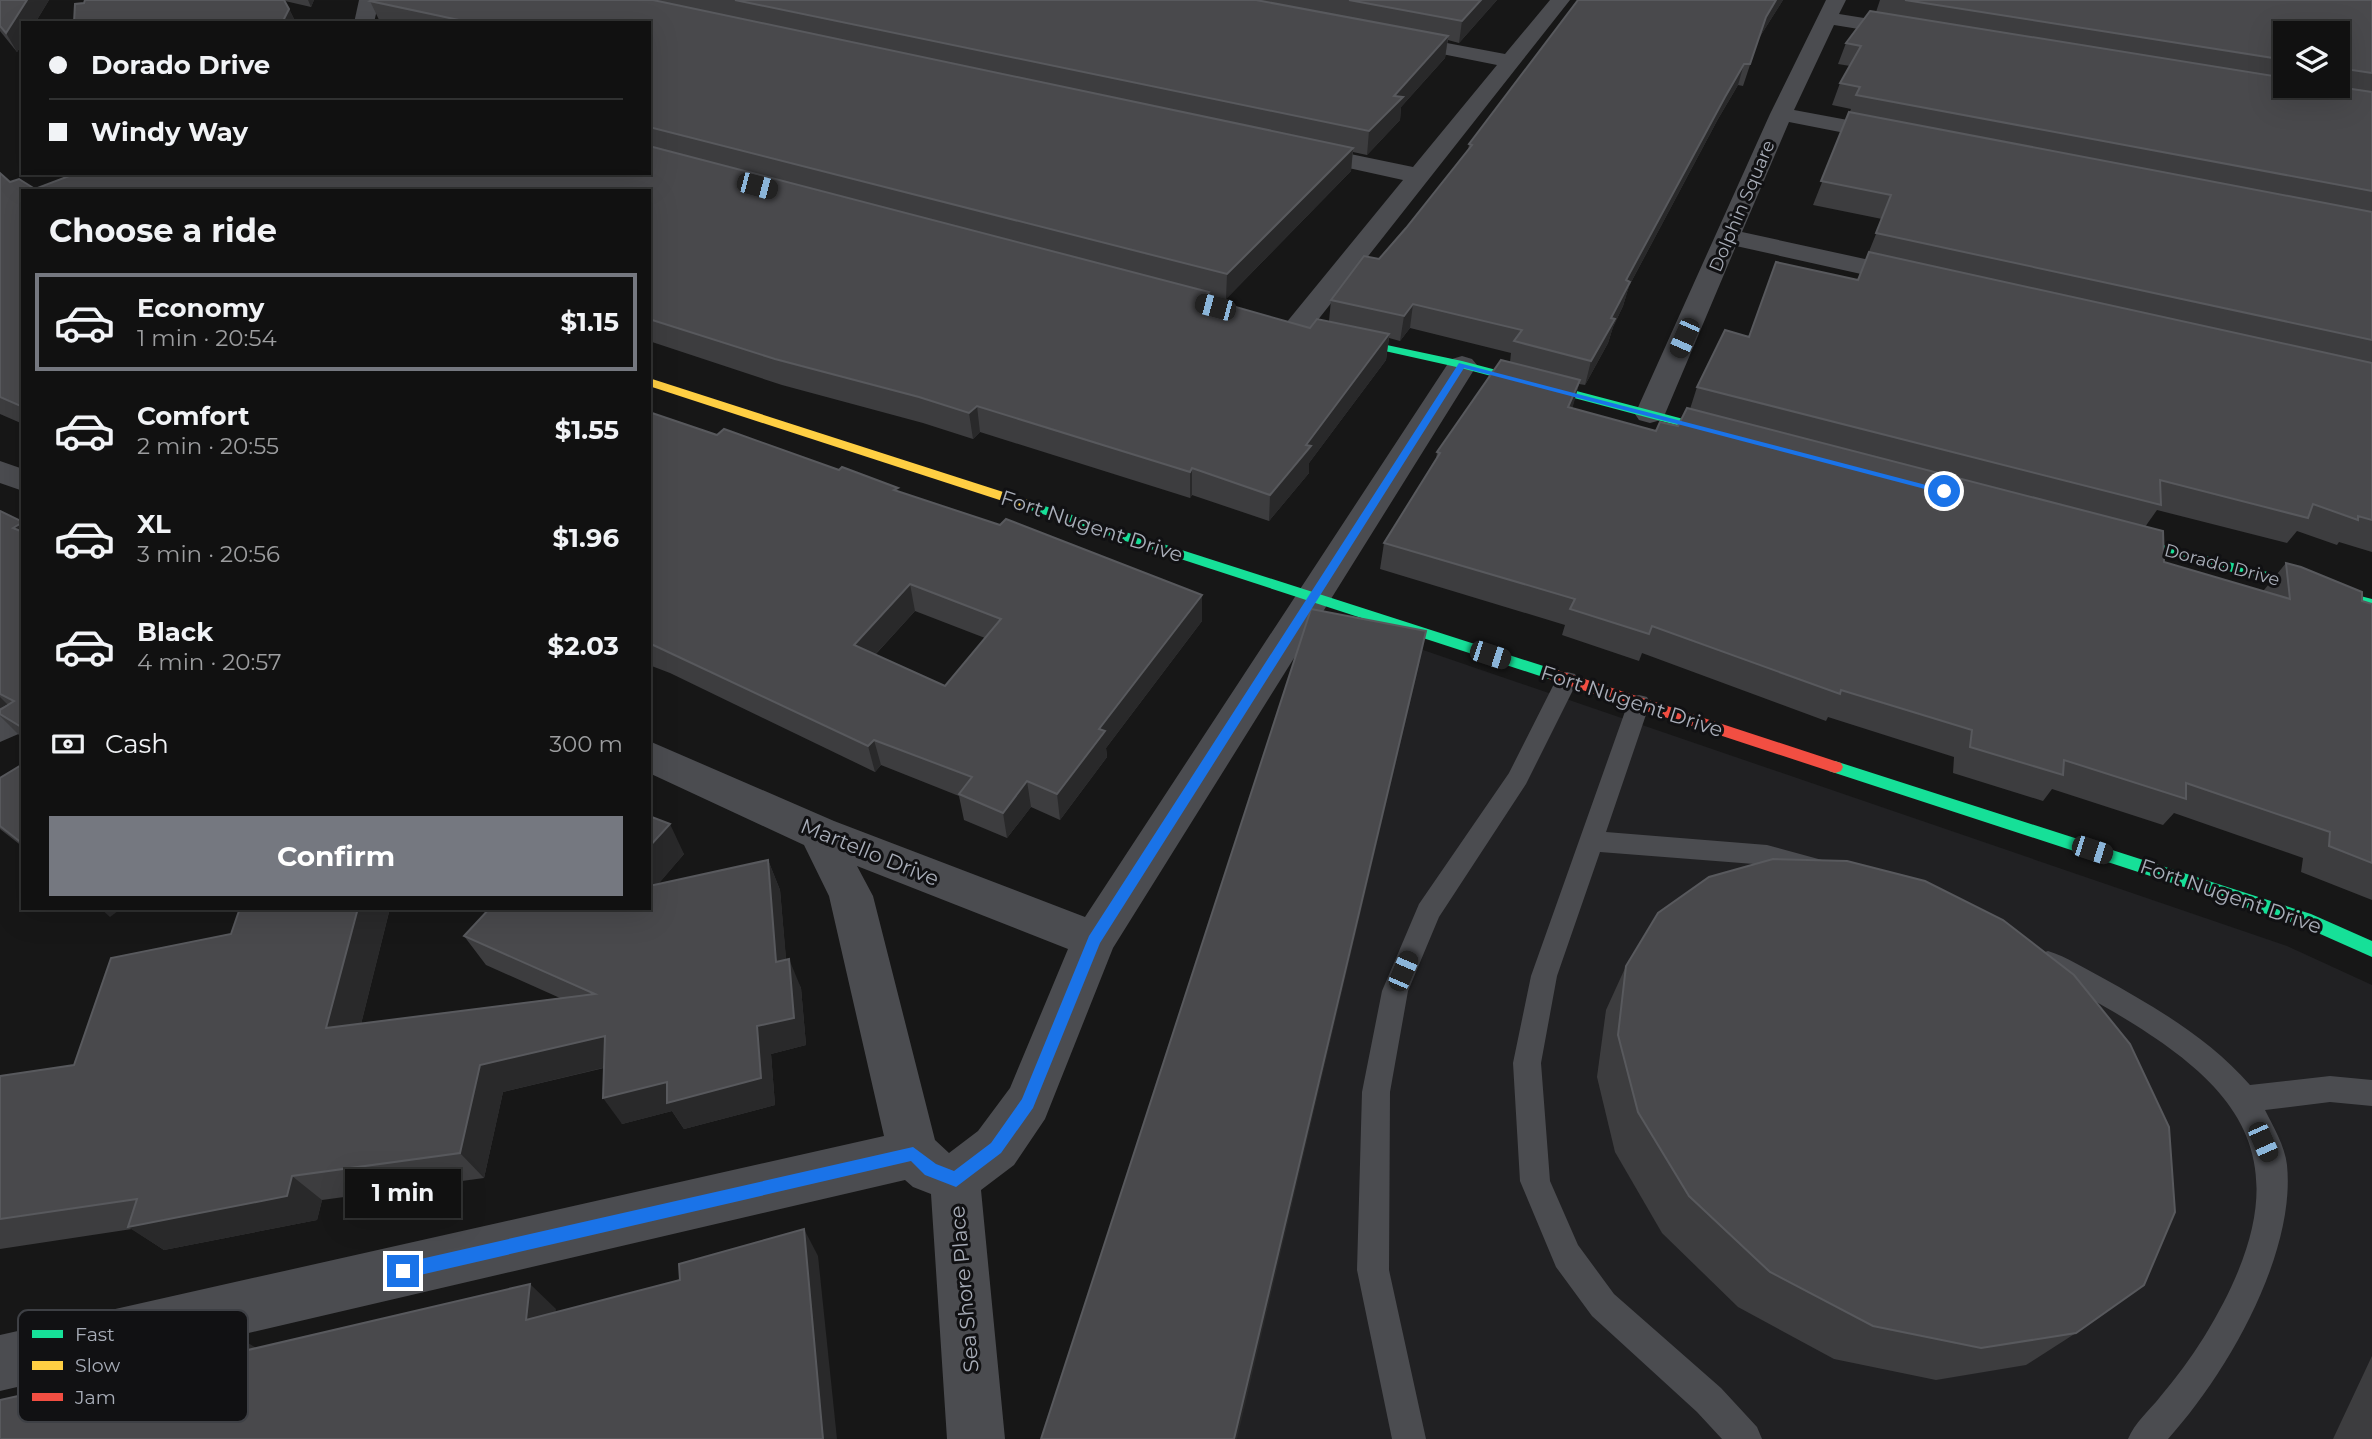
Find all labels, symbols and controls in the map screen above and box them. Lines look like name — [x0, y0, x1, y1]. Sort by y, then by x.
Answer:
map controls — [2273, 21, 2350, 98]
button: layers — [2273, 21, 2350, 98]
text: Dorado Drive — [91, 49, 270, 81]
text: Windy Way — [91, 116, 248, 148]
street label: Dolphin Square — [1704, 137, 1780, 275]
car — [734, 170, 781, 202]
text: Choose a ride — [49, 211, 277, 250]
icon: car — [53, 291, 116, 354]
car — [1192, 291, 1239, 323]
text: Economy — [137, 292, 264, 324]
text: $1.15 — [560, 306, 619, 338]
car — [1666, 315, 1703, 361]
text: 1 min · 20:54 — [137, 324, 277, 352]
icon: car — [53, 399, 116, 462]
text: Comfort — [137, 400, 249, 432]
text: $1.55 — [555, 414, 619, 446]
text: 2 min · 20:55 — [137, 432, 279, 460]
route start — [1928, 475, 1960, 507]
street label: Fort Nugent Drive — [998, 485, 1186, 567]
icon: car — [53, 507, 116, 570]
text: XL — [137, 508, 171, 540]
text: $1.96 — [553, 522, 619, 554]
street label: Dorado Drive — [2162, 539, 2282, 591]
text: 3 min · 20:56 — [137, 540, 280, 568]
icon: car — [53, 615, 116, 678]
text: Black — [137, 616, 213, 648]
text: $2.03 — [548, 630, 619, 662]
car — [1467, 639, 1514, 671]
text: 4 min · 20:57 — [137, 648, 282, 676]
street label: Fort Nugent Drive — [1538, 660, 1726, 742]
icon: cash — [49, 725, 87, 763]
text: Cash — [105, 728, 169, 760]
text: 300 m — [549, 730, 623, 758]
street label: Martello Drive — [797, 813, 943, 891]
button: Confirm — [49, 816, 623, 896]
car — [2069, 834, 2116, 866]
street label: Fort Nugent Drive — [2137, 853, 2325, 939]
car — [1386, 948, 1421, 994]
car — [2245, 1119, 2282, 1165]
callout: 1 min — [345, 1170, 461, 1218]
text: 1 min — [372, 1179, 434, 1207]
street label: Sea Shore Place — [944, 1205, 984, 1373]
route end — [387, 1255, 419, 1287]
legend — [18, 1310, 248, 1422]
text: Fast — [75, 1323, 115, 1346]
text: Slow — [75, 1354, 120, 1377]
text: Jam — [74, 1386, 116, 1409]

